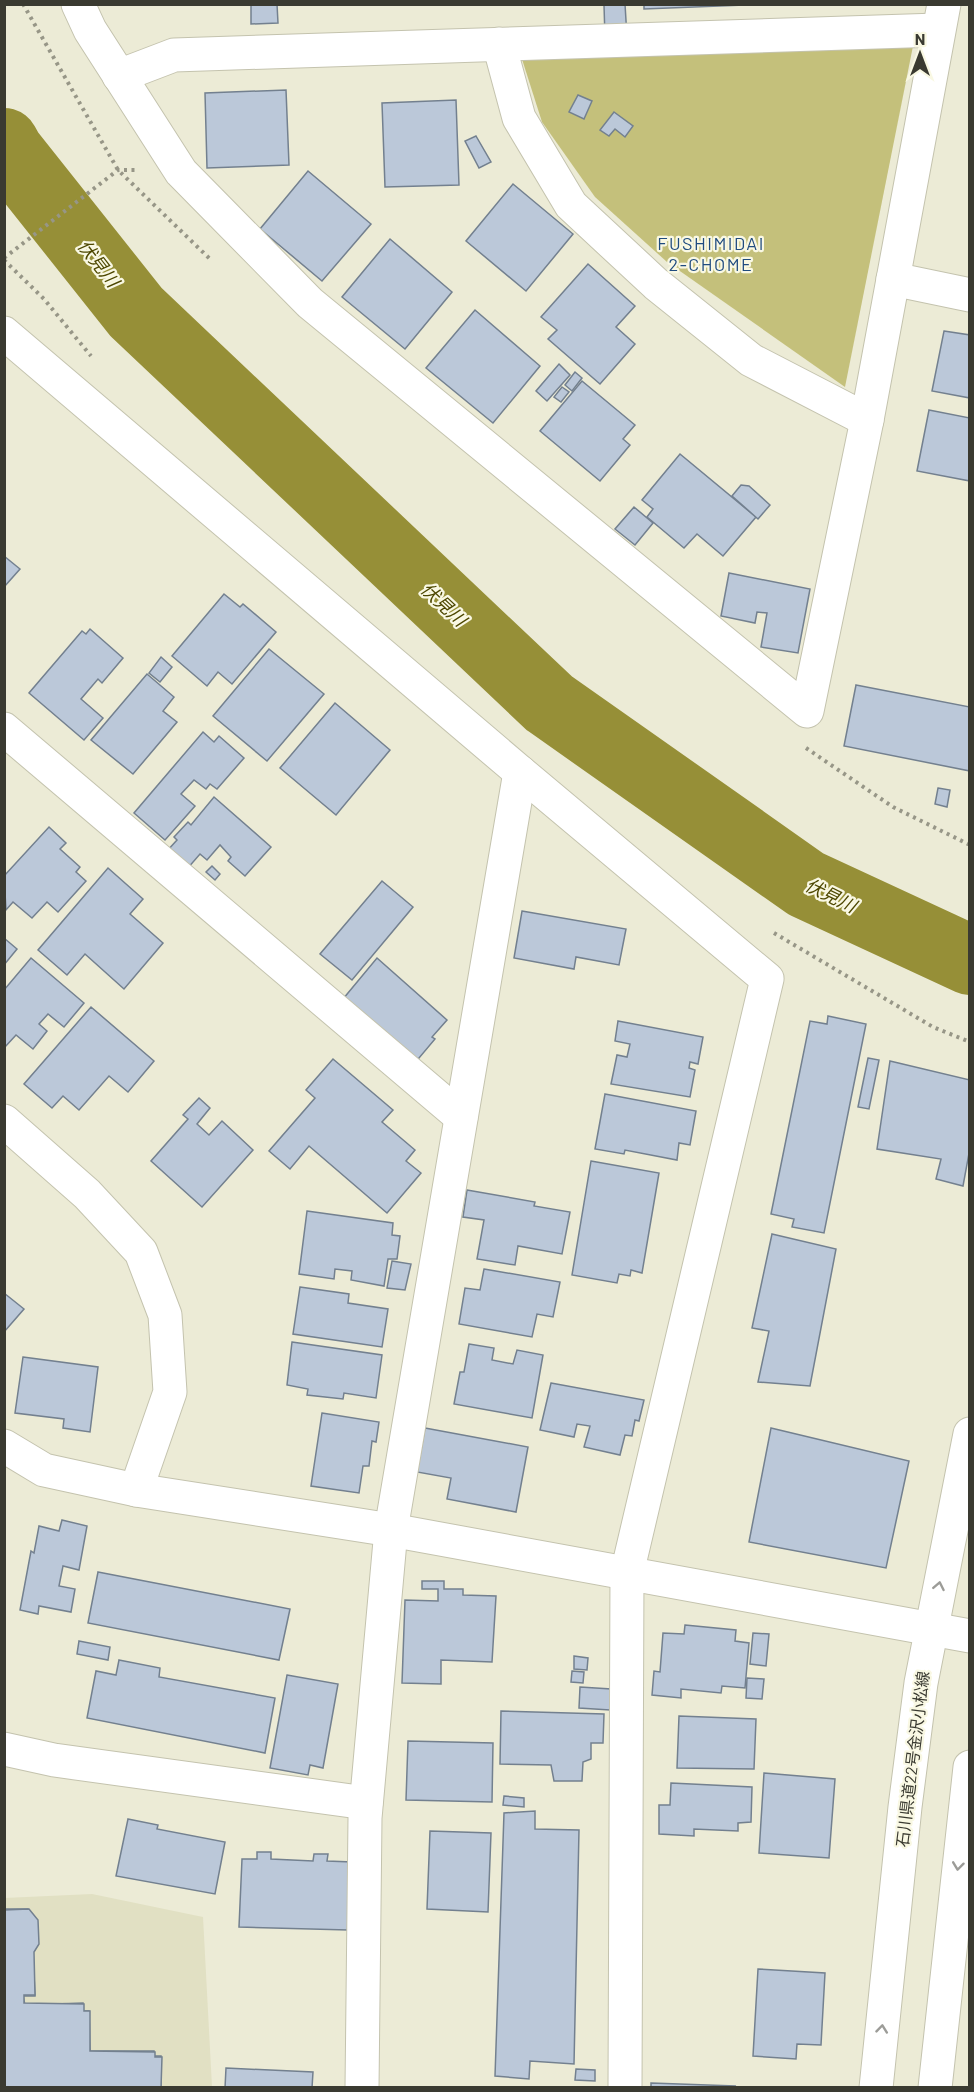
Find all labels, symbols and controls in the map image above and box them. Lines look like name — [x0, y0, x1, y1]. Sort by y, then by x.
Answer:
north arrow — [890, 24, 950, 84]
text: N — [915, 29, 925, 48]
district label: FUSHIMIDAI 2-CHOME — [657, 232, 765, 275]
water label: 伏見川 — [74, 235, 126, 293]
water label: 伏見川 — [417, 578, 473, 632]
water label: 伏見川 — [802, 873, 862, 918]
one-way arrow — [932, 1581, 945, 1591]
street label: 石川県道22号金沢小松線 — [892, 1670, 932, 1848]
one-way arrow — [952, 1862, 965, 1871]
one-way arrow — [875, 2025, 888, 2034]

